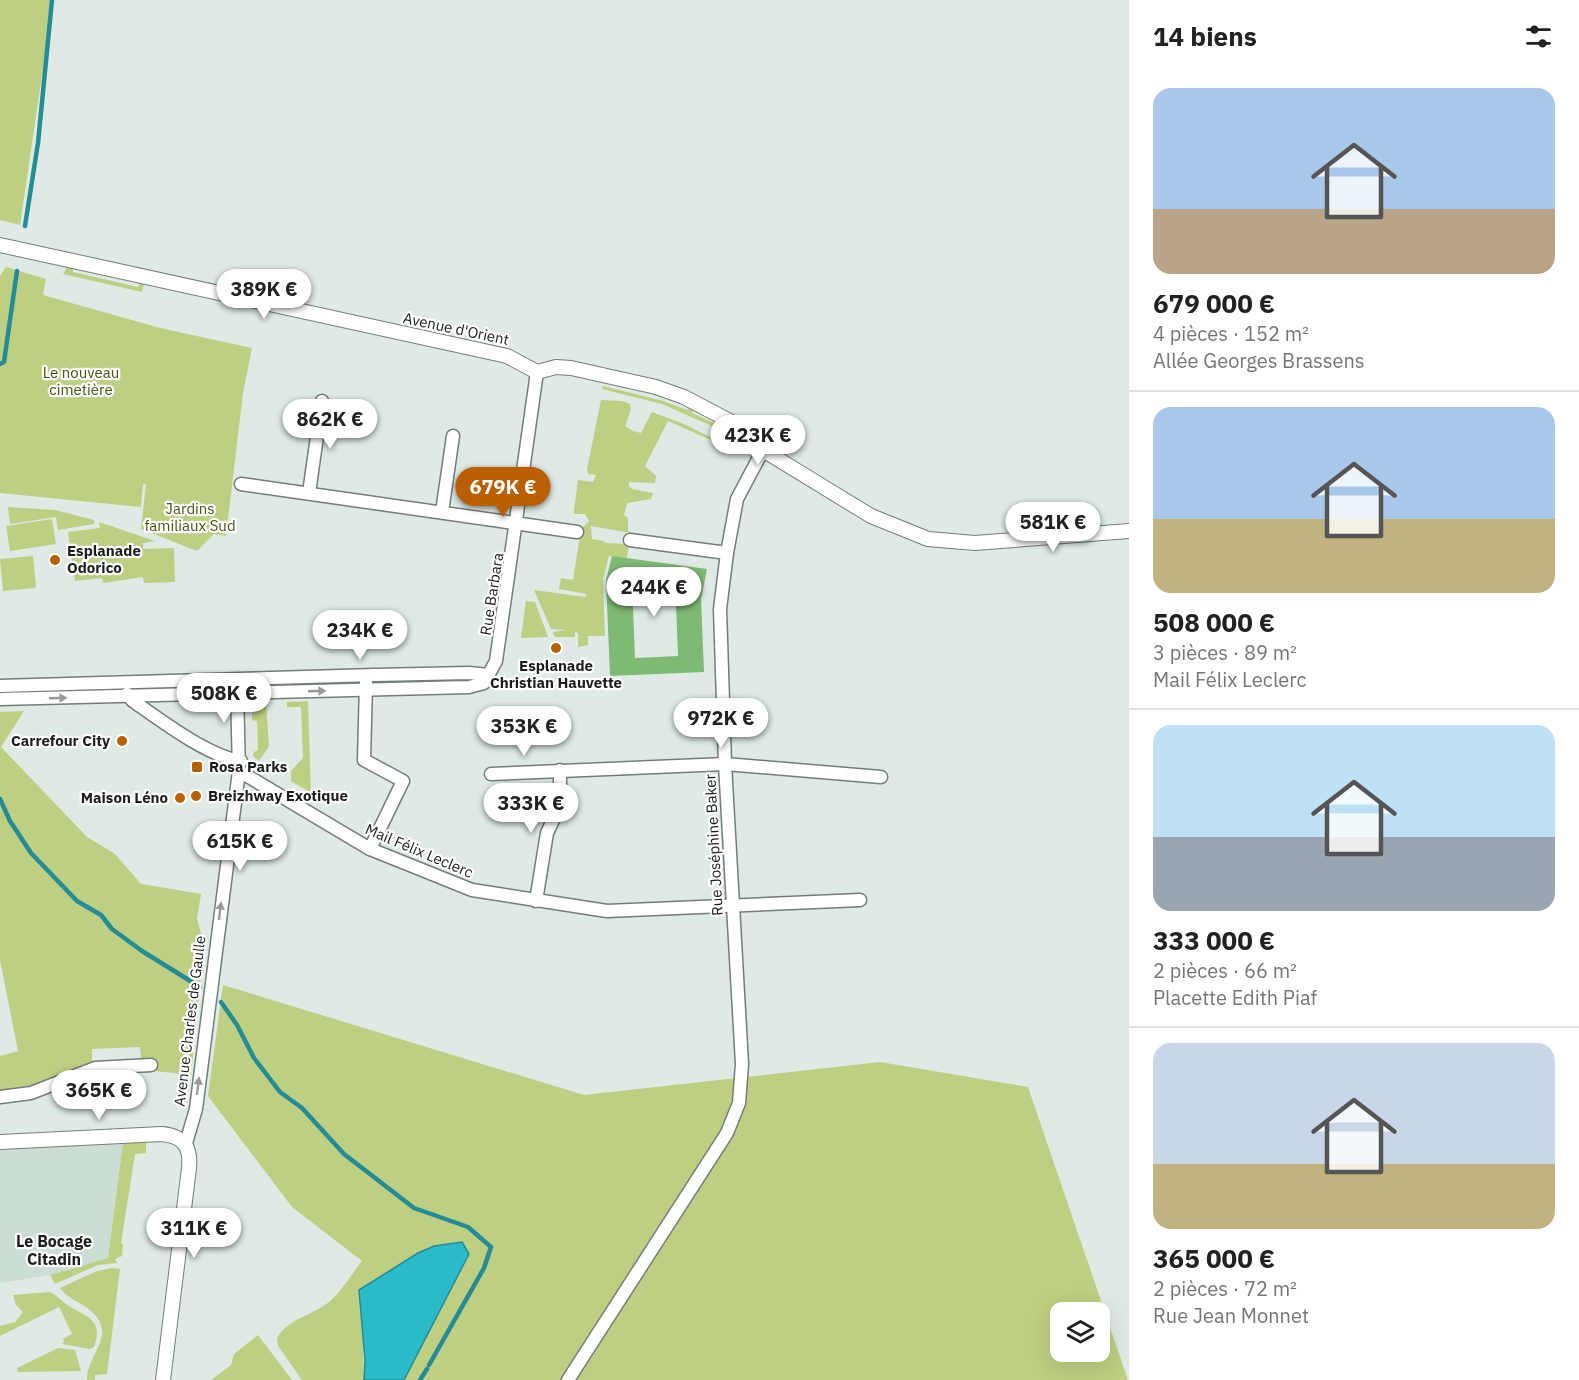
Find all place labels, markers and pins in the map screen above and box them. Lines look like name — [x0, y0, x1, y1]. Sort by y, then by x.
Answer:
pin: 389K € — [215, 269, 313, 320]
pin: 862K € — [281, 399, 379, 450]
pin: 423K € — [709, 415, 807, 466]
pin: 679K € — [454, 467, 552, 518]
pin: 581K € — [1004, 502, 1102, 553]
place label: Esplanade Odorico — [67, 541, 141, 577]
marker: Esplanade Odorico — [48, 553, 62, 567]
pin: 244K € — [605, 567, 703, 618]
pin: 234K € — [311, 610, 409, 661]
marker: Esplanade Christian Hauvette — [549, 641, 563, 655]
place label: Esplanade Christian Hauvette — [490, 656, 622, 692]
pin: 508K € — [175, 673, 273, 724]
pin: 972K € — [672, 698, 770, 749]
pin: 353K € — [475, 706, 573, 757]
place label: Carrefour City — [11, 731, 110, 750]
marker: Carrefour City — [115, 734, 129, 748]
place label: Rosa Parks — [209, 757, 288, 776]
marker: Rosa Parks — [190, 760, 204, 774]
pin: 333K € — [482, 783, 580, 834]
place label: Breizhway Exotique — [208, 786, 348, 805]
place label: Maison Léno — [81, 788, 168, 807]
marker: Breizhway Exotique — [189, 789, 203, 803]
marker: Maison Léno — [173, 791, 187, 805]
pin: 615K € — [191, 821, 289, 872]
pin: 365K € — [50, 1070, 148, 1121]
pin: 311K € — [145, 1208, 243, 1259]

